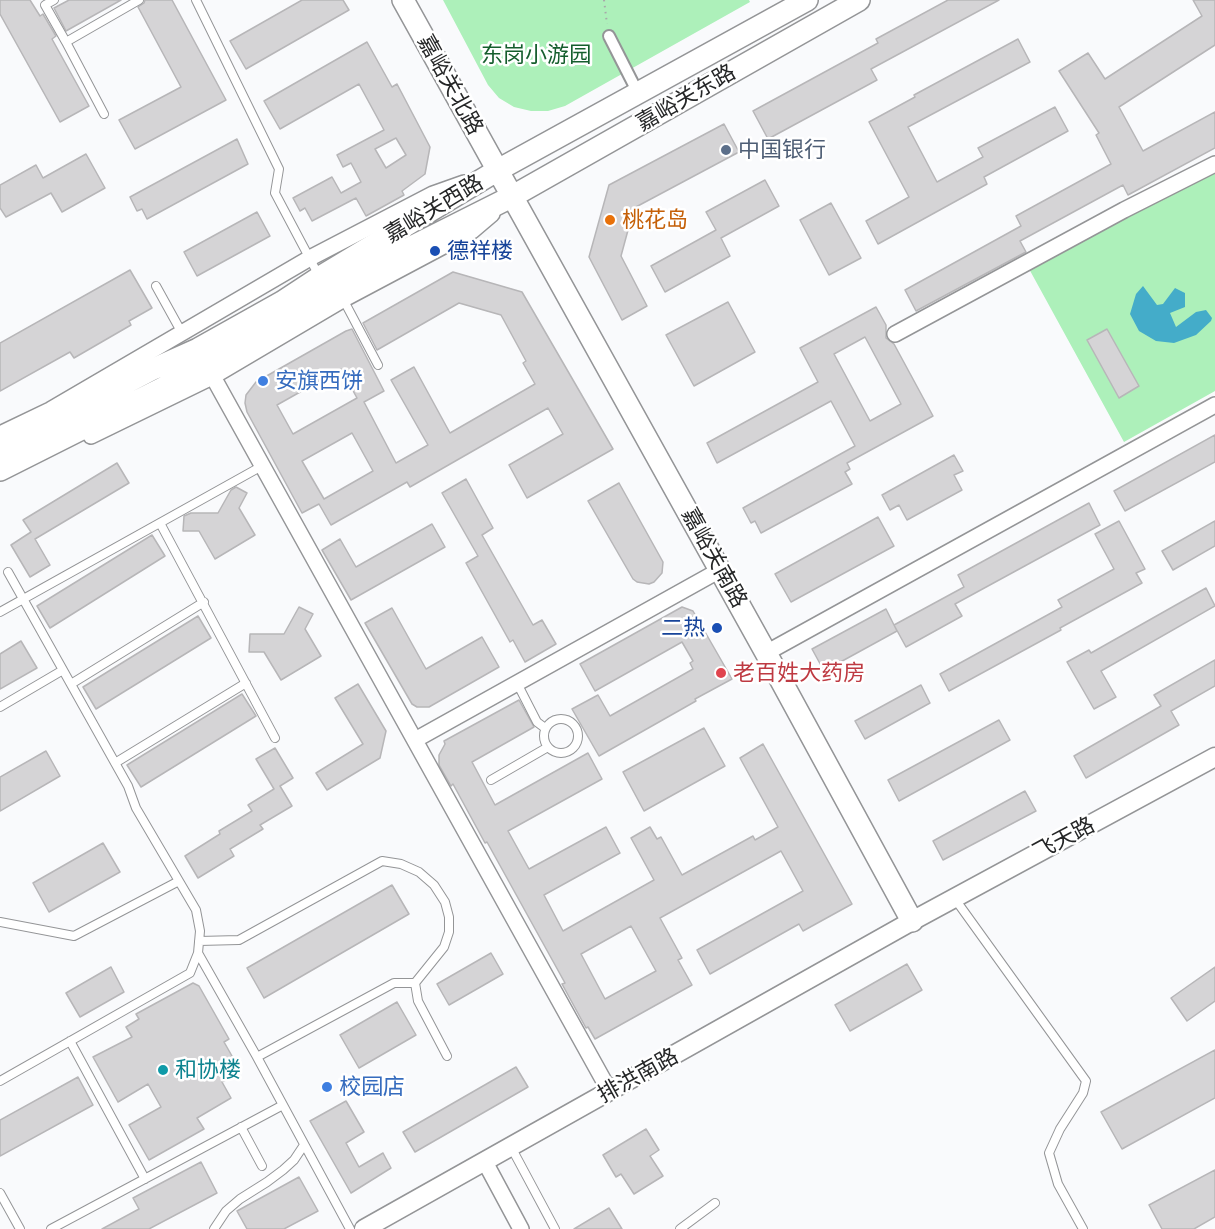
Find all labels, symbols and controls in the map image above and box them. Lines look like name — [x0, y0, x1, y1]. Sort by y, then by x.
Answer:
street label: 嘉峪关北路 — [412, 30, 488, 140]
park label: 东岗小游园 — [481, 42, 591, 68]
street label: 嘉峪关东路 — [632, 59, 740, 137]
place label: 中国银行 — [738, 137, 826, 163]
marker: 中国银行 — [719, 143, 733, 157]
street label: 嘉峪关西路 — [380, 169, 488, 249]
place label: 桃花岛 — [622, 207, 688, 233]
marker: 桃花岛 — [603, 213, 617, 227]
place label: 德祥楼 — [447, 238, 513, 264]
marker: 德祥楼 — [428, 244, 442, 258]
place label: 安旗西饼 — [275, 368, 363, 394]
marker: 安旗西饼 — [256, 374, 270, 388]
street label: 嘉峪关南路 — [676, 503, 752, 613]
place label: 二热 — [661, 615, 705, 641]
marker: 二热 — [710, 621, 724, 635]
place label: 老百姓大药房 — [733, 660, 865, 686]
marker: 老百姓大药房 — [714, 666, 728, 680]
street label: 飞天路 — [1029, 812, 1099, 866]
street label: 排洪南路 — [593, 1043, 683, 1109]
place label: 和协楼 — [175, 1057, 241, 1083]
marker: 和协楼 — [156, 1063, 170, 1077]
place label: 校园店 — [339, 1074, 405, 1100]
marker: 校园店 — [320, 1080, 334, 1094]

